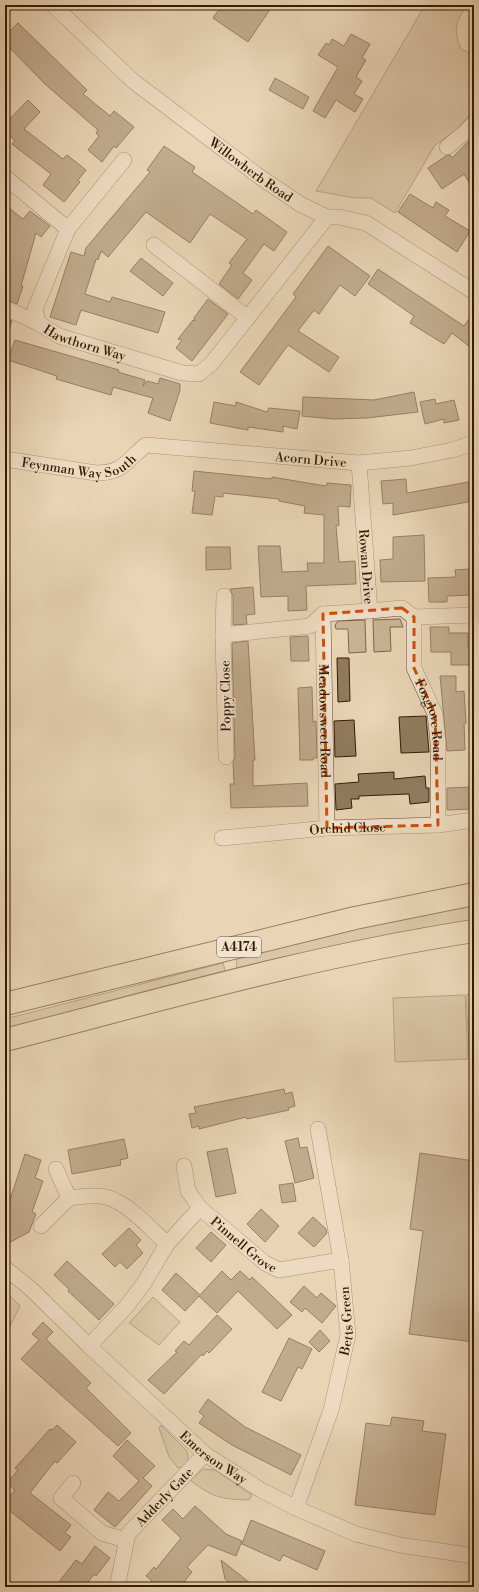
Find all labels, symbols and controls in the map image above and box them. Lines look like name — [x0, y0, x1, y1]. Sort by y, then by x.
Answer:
street label: Willowherb Road — [205, 134, 296, 206]
street label: Hawthorn Way — [40, 321, 128, 365]
street label: Acorn Drive — [273, 449, 348, 471]
street label: Feynman Way South — [21, 451, 140, 482]
street label: Rowan Drive — [355, 529, 377, 605]
street label: Poppy Close — [217, 660, 235, 732]
street label: Meadowsweet Road — [315, 664, 333, 779]
street label: Foxglove Road — [411, 677, 445, 761]
street label: Orchid Close — [309, 819, 386, 839]
road number: A4174 — [217, 937, 261, 957]
street label: Pinnell Grove — [207, 1214, 280, 1277]
street label: Betts Green — [336, 1285, 357, 1358]
street label: Emerson Way — [176, 1428, 250, 1488]
street label: Adderly Gate — [132, 1464, 197, 1531]

